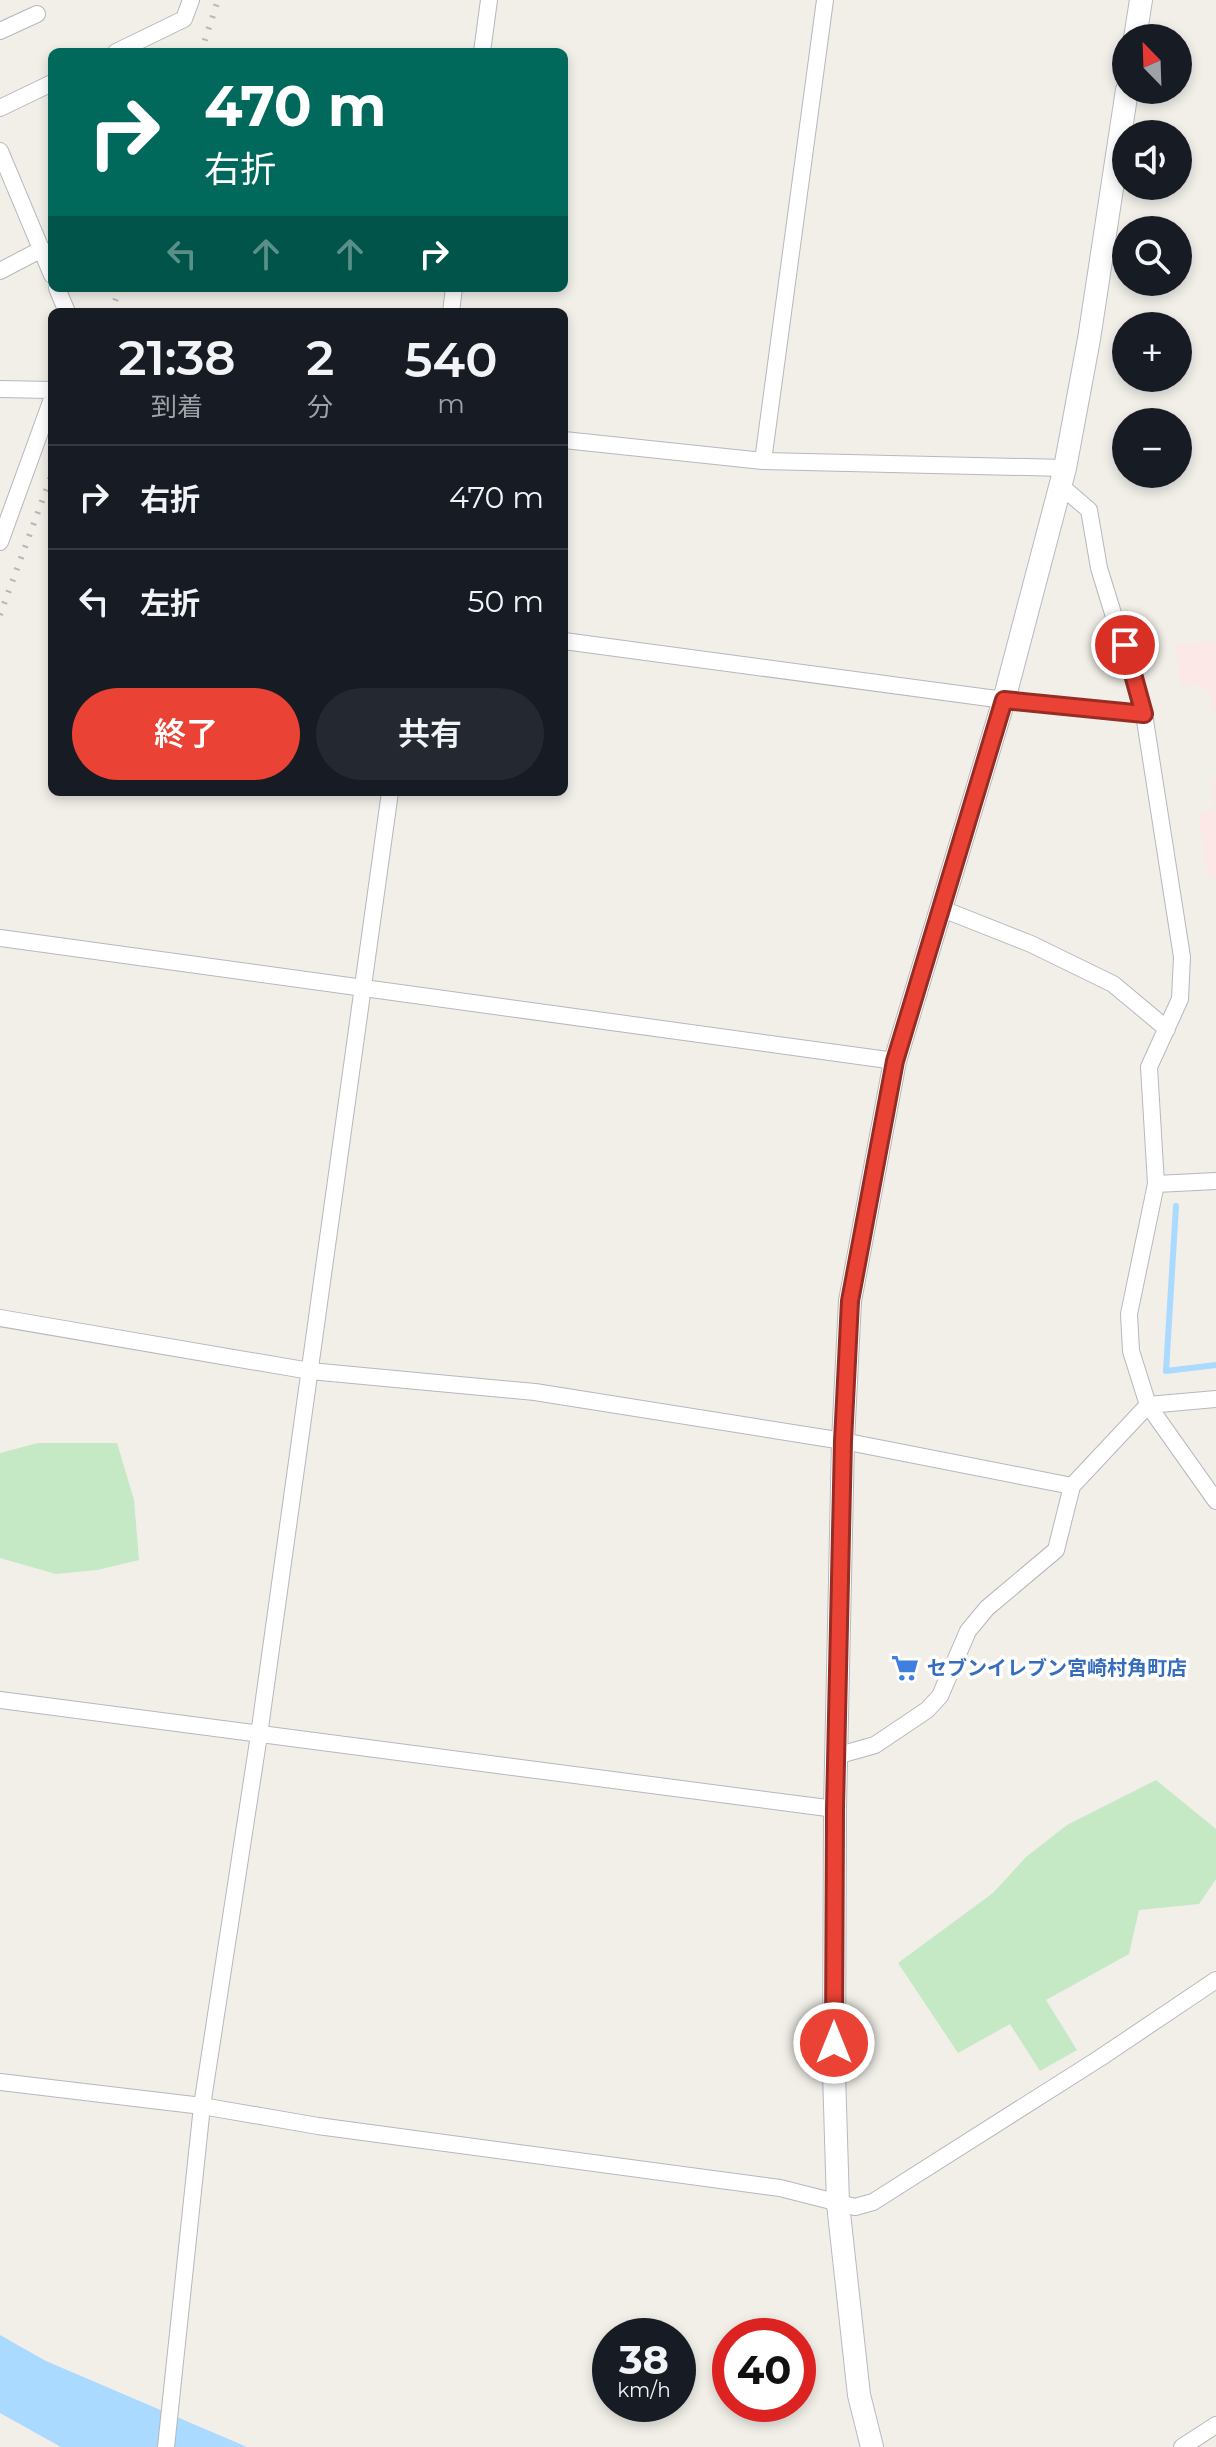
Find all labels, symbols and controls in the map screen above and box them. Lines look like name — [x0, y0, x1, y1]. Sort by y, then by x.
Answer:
north arrow — [1112, 24, 1192, 104]
map controls — [1112, 24, 1192, 488]
text: 470 m — [204, 72, 386, 140]
icon: right — [72, 80, 176, 184]
button: sound — [1112, 120, 1192, 200]
text: 右折 — [204, 147, 276, 191]
button: search — [1112, 216, 1192, 296]
icon: left — [160, 232, 204, 276]
icon: ahead — [244, 232, 288, 276]
icon: ahead — [328, 232, 372, 276]
icon: right — [412, 232, 456, 276]
button: + — [1112, 312, 1192, 392]
text: 21:38 — [118, 329, 236, 387]
text: 2 — [306, 329, 334, 387]
text: 540 — [405, 331, 498, 389]
text: m — [437, 388, 465, 420]
text: 到着 — [151, 391, 203, 423]
text: 分 — [307, 391, 333, 423]
button: − — [1112, 408, 1192, 488]
icon: right — [72, 475, 116, 519]
text: 470 m — [449, 479, 544, 516]
text: 右折 — [140, 481, 200, 518]
icon: left — [72, 579, 116, 623]
text: 50 m — [467, 583, 544, 620]
text: 左折 — [140, 585, 200, 622]
pin — [1091, 611, 1159, 679]
icon: arrive — [1103, 623, 1147, 667]
button: 終了 — [72, 688, 300, 780]
button: 共有 — [316, 688, 544, 780]
supermarket icon: セブンイレブン宮崎村角町店 — [890, 1653, 920, 1683]
place label: セブンイレブン宮崎村角町店 — [927, 1656, 1187, 1680]
position arrow — [792, 2001, 876, 2085]
speed limit sign: 40 — [712, 2318, 816, 2422]
text: 38 — [619, 2335, 669, 2384]
text: km/h — [617, 2378, 671, 2402]

